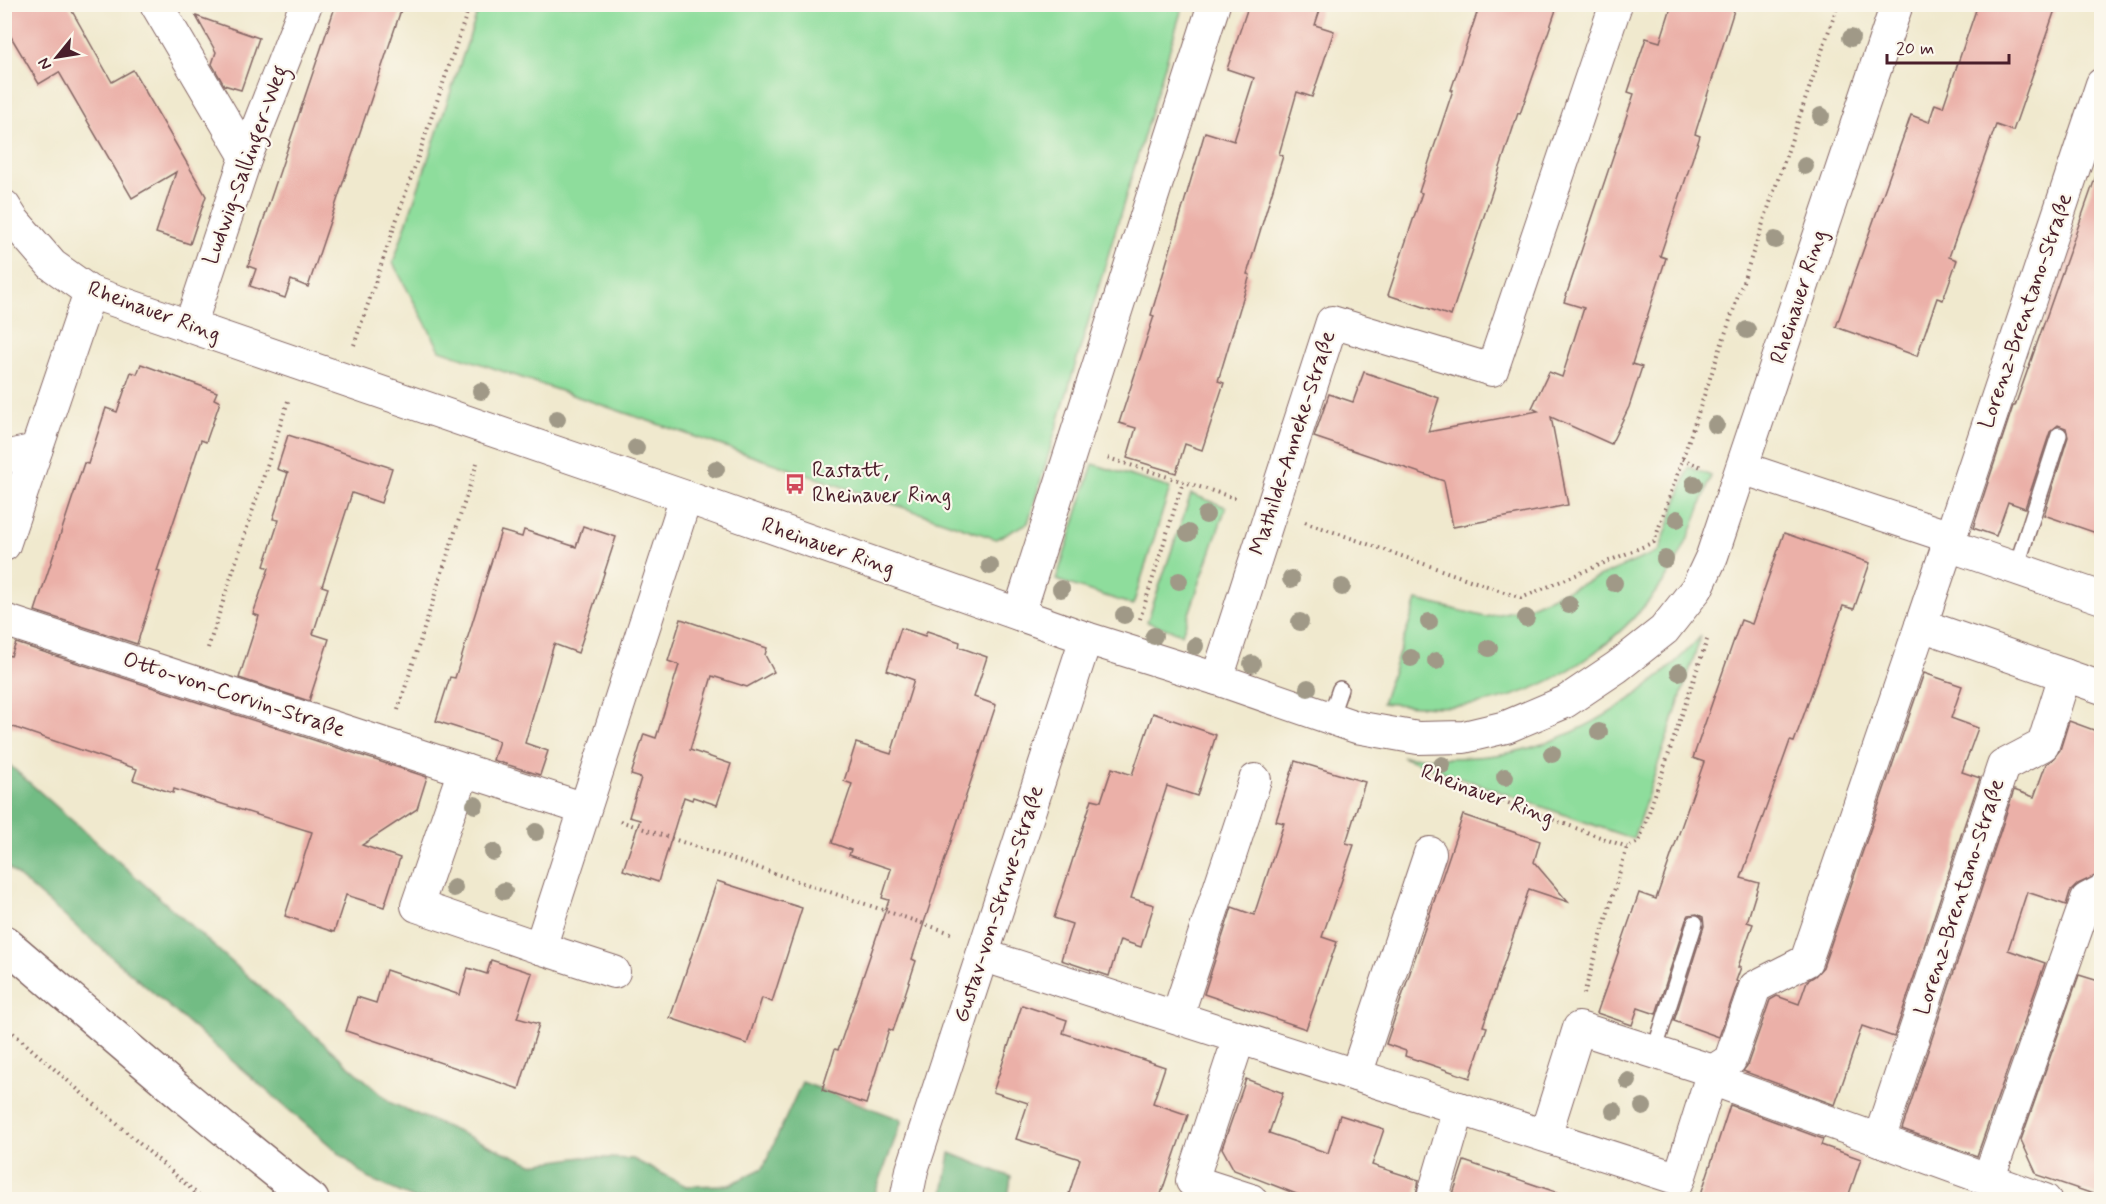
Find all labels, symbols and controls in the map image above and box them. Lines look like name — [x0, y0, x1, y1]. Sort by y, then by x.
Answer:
north arrow — [27, 27, 87, 87]
scale bar — [1887, 27, 2008, 65]
text: 20 m — [1896, 37, 1934, 61]
text: N — [34, 54, 57, 74]
street label: Ludwig-Sallinger-Weg — [197, 62, 298, 270]
street label: Lorenz-Brentano-Straße — [1973, 189, 2080, 432]
street label: Rheinauer Ring — [1764, 226, 1835, 368]
street label: Rheinauer Ring — [83, 275, 224, 350]
street label: Mathilde-Anneke-Straße — [1243, 327, 1343, 559]
place label: Rastatt, Rheinauer Ring — [812, 457, 951, 511]
bus stop icon: Rastatt, Rheinauer Ring — [783, 472, 807, 496]
street label: Rheinauer Ring — [757, 511, 898, 584]
street label: Otto-von-Corvin-Straße — [119, 646, 349, 744]
street label: Rheinauer Ring — [1416, 758, 1557, 833]
street label: Lorenz-Brentano-Straße — [1909, 775, 2012, 1019]
street label: Gustav-von-Struve-Straße — [947, 782, 1051, 1026]

